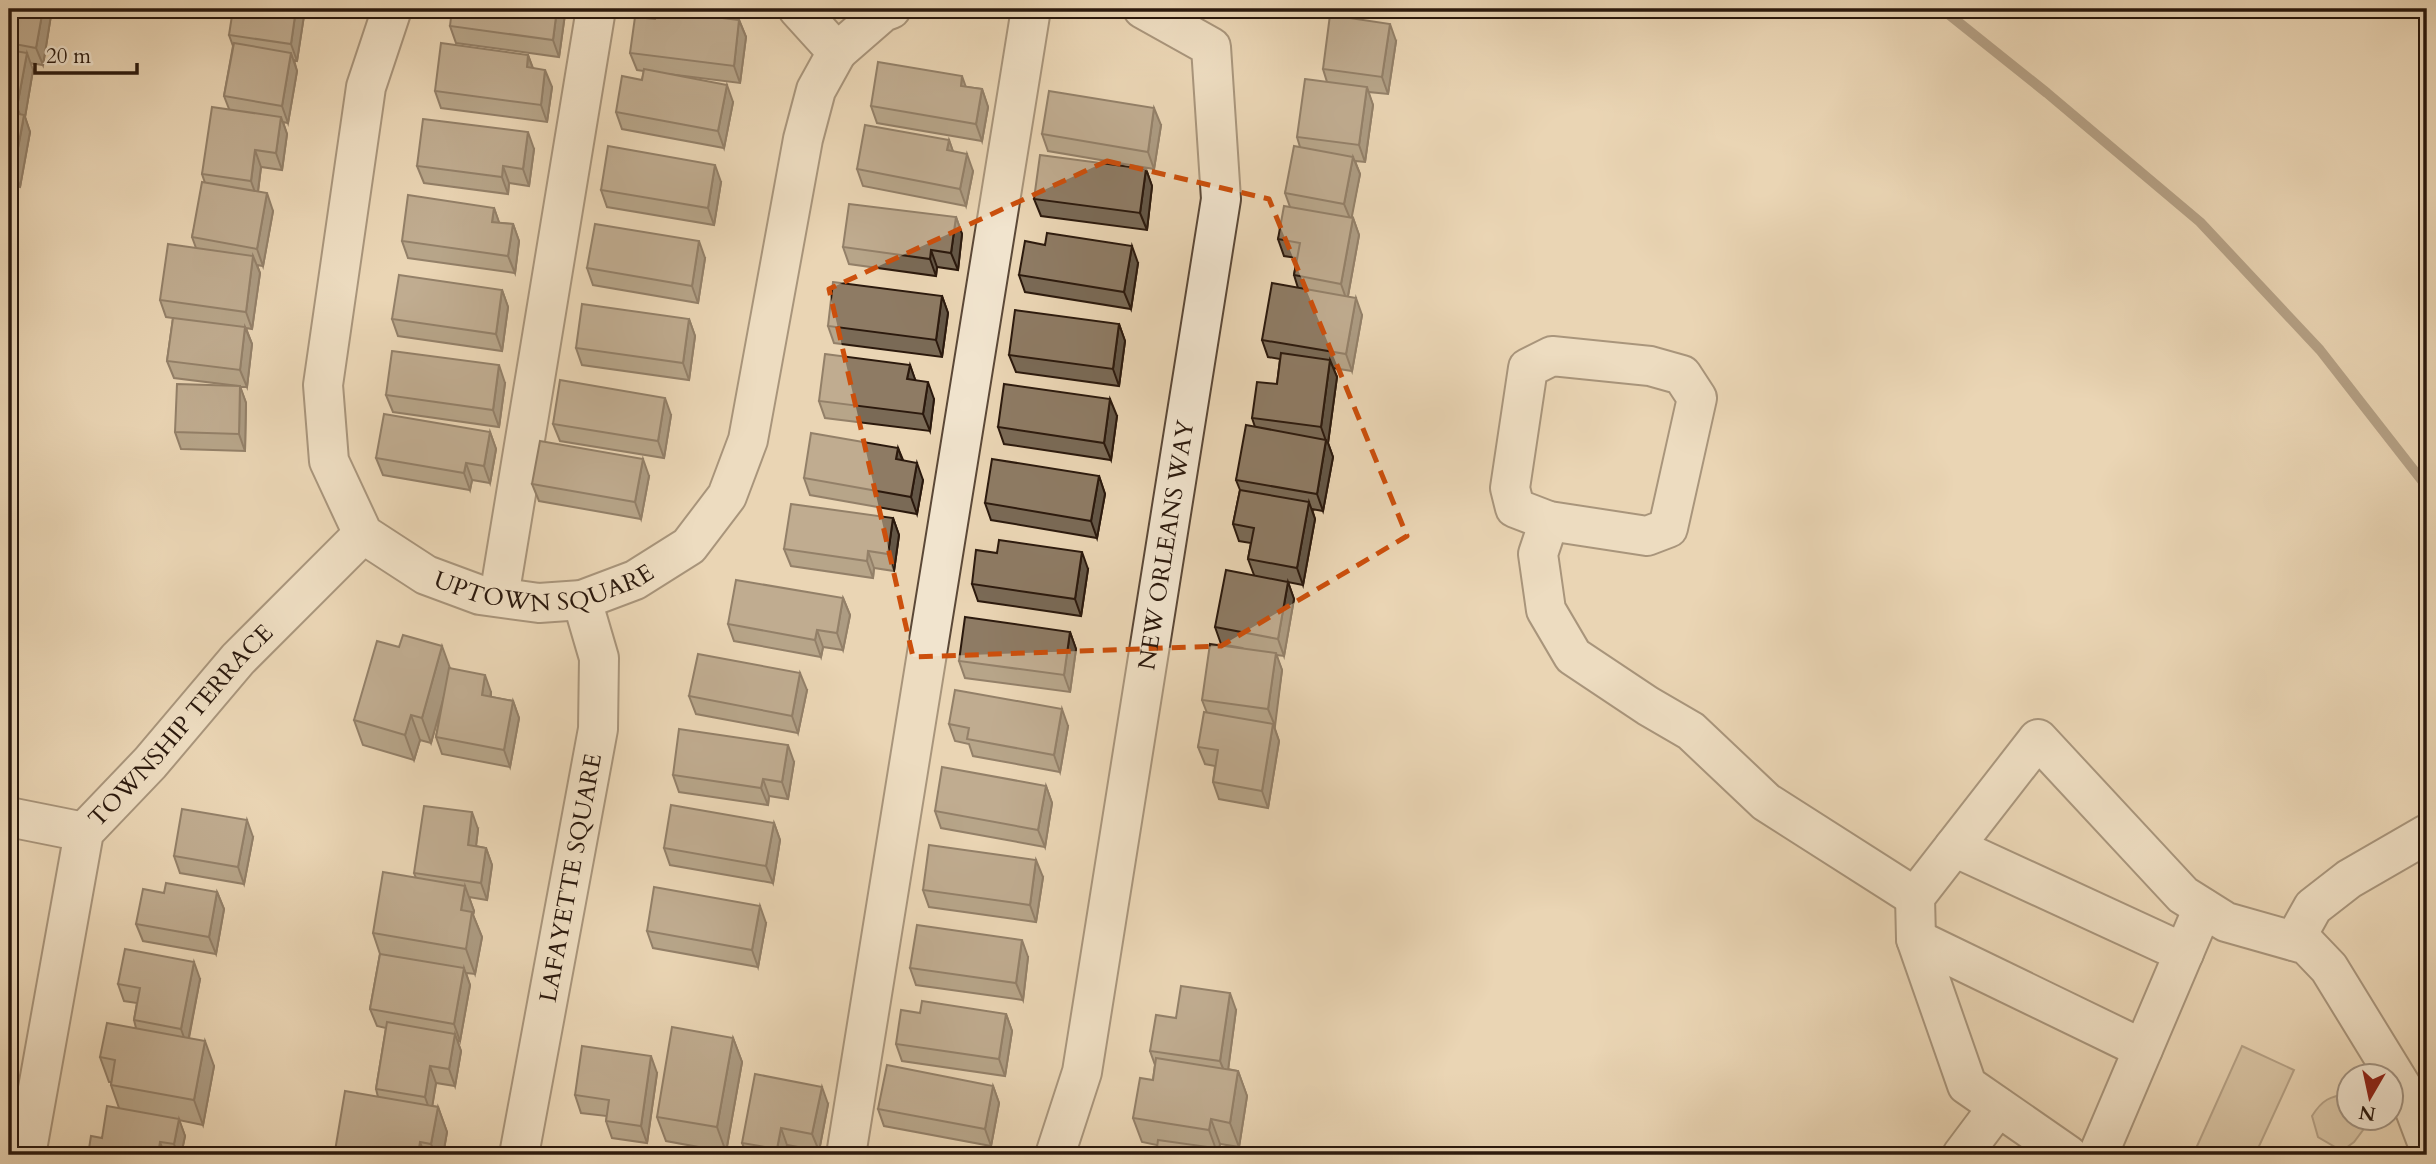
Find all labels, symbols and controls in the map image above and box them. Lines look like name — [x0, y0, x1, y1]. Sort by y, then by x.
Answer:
scale bar — [35, 32, 136, 76]
text: 20 m — [46, 42, 91, 71]
street label: NEW ORLEANS WAY — [1130, 418, 1202, 672]
street label: UPTOWN SQUARE — [429, 556, 660, 620]
street label: TOWNSHIP TERRACE — [81, 617, 280, 834]
street label: LAFAYETTE SQUARE — [531, 751, 610, 1005]
north arrow — [2334, 1062, 2404, 1132]
text: N — [2357, 1099, 2378, 1127]

